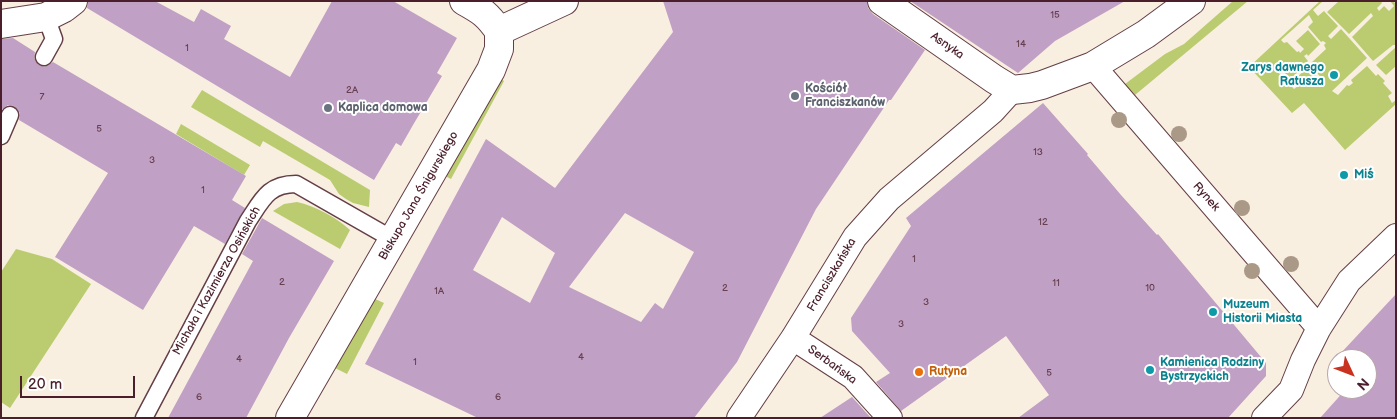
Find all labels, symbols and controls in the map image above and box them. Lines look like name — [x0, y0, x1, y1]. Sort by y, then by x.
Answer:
house number: 15 — [1050, 9, 1060, 21]
street label: Asnyka — [928, 29, 966, 63]
house number: 14 — [1016, 38, 1026, 50]
house number: 1 — [185, 42, 189, 54]
place label: Zarys dawnego Ratusza — [1241, 61, 1324, 89]
marker: Zarys dawnego Ratusza — [1328, 69, 1340, 81]
place label: Kościół Franciszkanów — [805, 82, 885, 110]
house number: 2A — [346, 84, 358, 96]
marker: Kościół Franciszkanów — [789, 90, 801, 102]
house number: 7 — [40, 91, 44, 103]
place label: Kaplica domowa — [338, 101, 428, 115]
marker: Kaplica domowa — [322, 102, 334, 114]
house number: 5 — [96, 123, 102, 135]
street label: Biskupa Jana Śnigurskiego — [376, 129, 462, 263]
house number: 13 — [1033, 146, 1043, 158]
house number: 3 — [149, 154, 155, 166]
place label: Miś — [1354, 168, 1374, 182]
marker: Miś — [1338, 169, 1350, 181]
street label: Rynek — [1189, 179, 1223, 215]
house number: 1 — [201, 184, 205, 196]
street label: Michała i Kazimierza Osińskich — [170, 204, 264, 358]
house number: 12 — [1038, 216, 1048, 228]
street label: Franciszkańska — [804, 236, 860, 314]
house number: 1 — [912, 253, 916, 265]
house number: 2 — [279, 276, 285, 288]
house number: 11 — [1052, 277, 1060, 289]
house number: 2 — [722, 282, 728, 294]
house number: 10 — [1145, 282, 1155, 294]
house number: 1A — [434, 285, 444, 297]
house number: 3 — [923, 296, 929, 308]
place label: Muzeum Historii Miasta — [1223, 298, 1302, 326]
marker: Muzeum Historii Miasta — [1207, 306, 1219, 318]
house number: 3 — [898, 318, 904, 330]
street label: Serbańska — [805, 342, 859, 388]
north arrow — [1327, 349, 1377, 399]
house number: 4 — [578, 351, 584, 363]
house number: 4 — [236, 353, 242, 365]
house number: 1 — [413, 356, 417, 368]
place label: Kamienica Rodziny Bystrzyckich — [1160, 356, 1264, 384]
marker: Kamienica Rodziny Bystrzyckich — [1144, 364, 1156, 376]
place label: Rutyna — [929, 365, 967, 379]
scale bar — [22, 366, 138, 398]
marker: Rutyna — [913, 366, 925, 378]
house number: 5 — [1046, 367, 1052, 379]
text: N — [1353, 374, 1372, 394]
text: 20 m — [28, 375, 62, 394]
house number: 6 — [196, 391, 202, 403]
house number: 6 — [495, 391, 501, 403]

